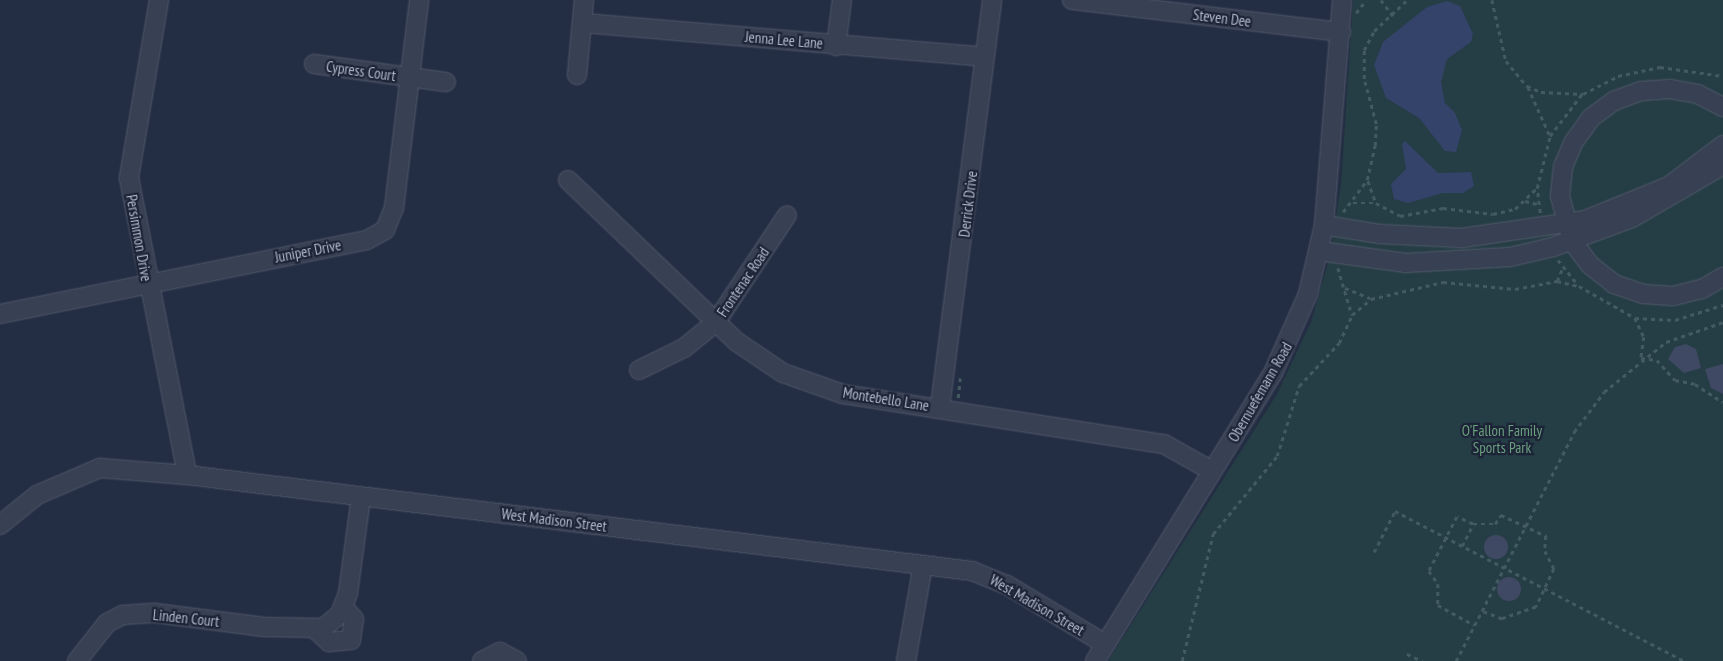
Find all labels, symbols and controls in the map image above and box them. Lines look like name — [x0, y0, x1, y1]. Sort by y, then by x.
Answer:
street label: Steven Dee — [1192, 6, 1252, 30]
street label: Jenna Lee Lane — [744, 28, 824, 52]
street label: Cypress Court — [325, 57, 397, 85]
street label: Derrick Drive — [955, 170, 981, 238]
street label: Persimmon Drive — [122, 193, 156, 283]
street label: Juniper Drive — [273, 236, 343, 266]
street label: Frontenac Road — [713, 244, 773, 320]
street label: Obernuefemann Road — [1224, 339, 1296, 445]
street label: Montebello Lane — [842, 383, 930, 415]
park label: O'Fallon Family Sports Park — [1462, 421, 1542, 456]
street label: West Madison Street — [500, 505, 608, 535]
street label: West Madison Street — [987, 571, 1087, 639]
street label: Linden Court — [152, 606, 220, 630]

